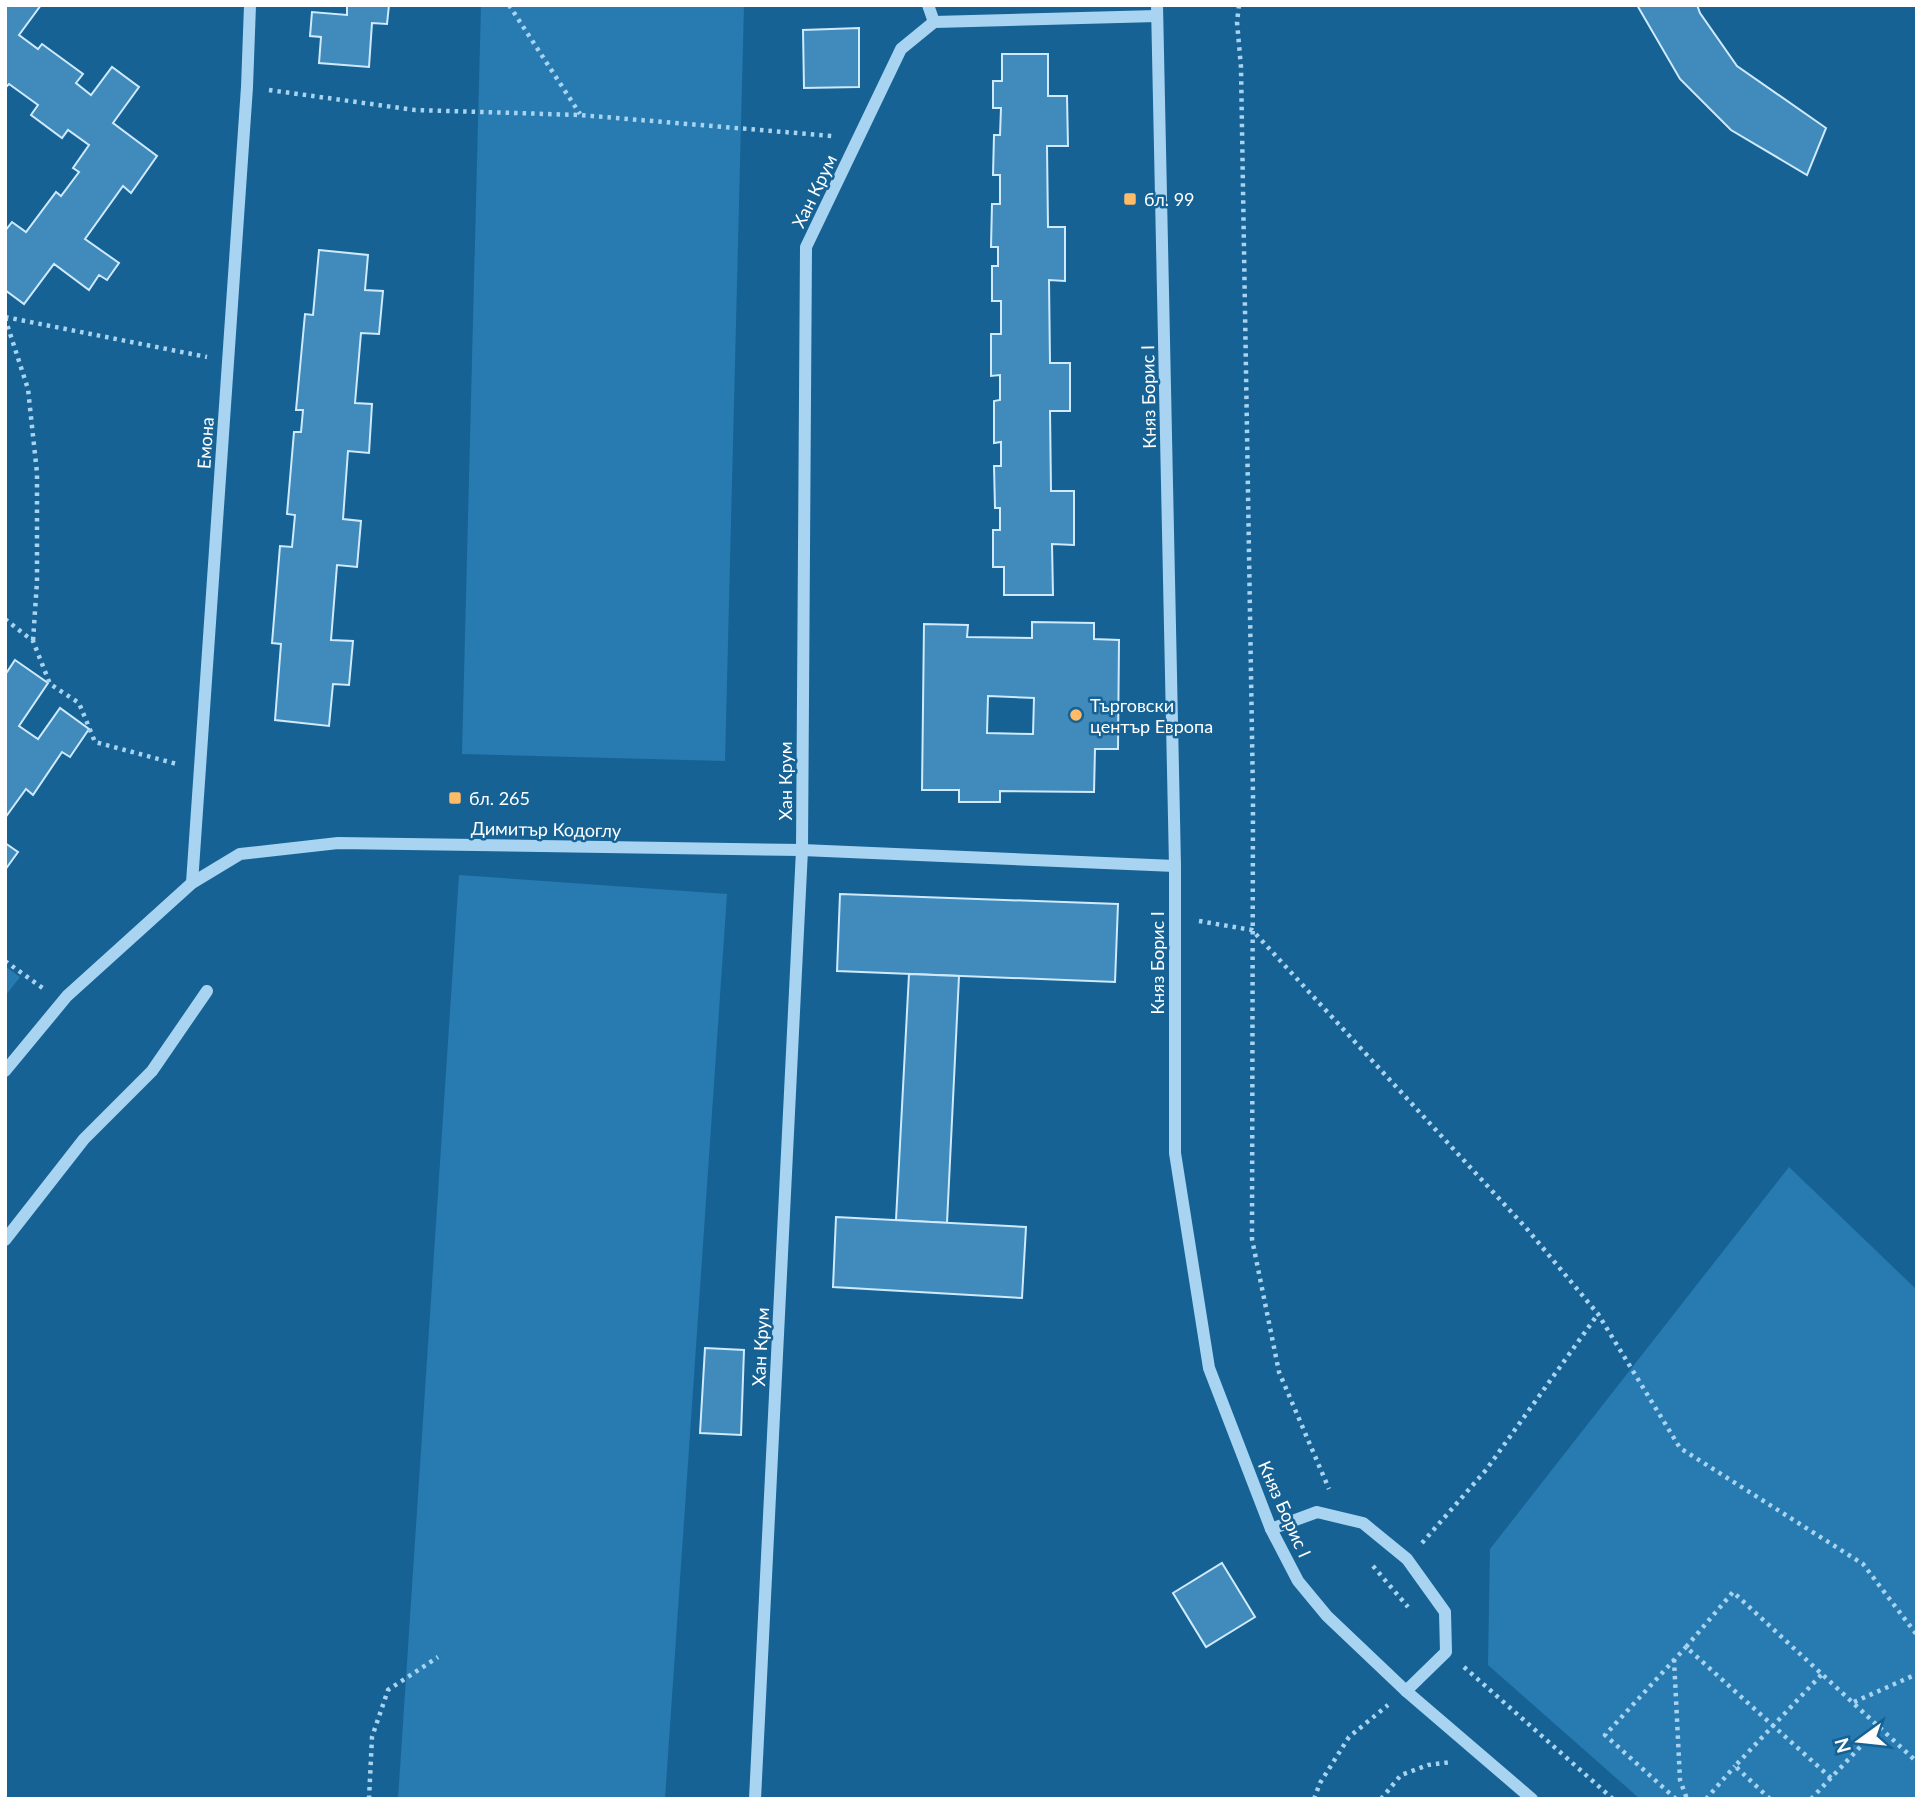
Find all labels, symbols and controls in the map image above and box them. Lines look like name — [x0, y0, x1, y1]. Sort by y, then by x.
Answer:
street label: Хан Крум — [787, 151, 841, 231]
place label: бл. 99 — [1144, 188, 1195, 210]
marker: бл. 99 — [1122, 191, 1138, 207]
street label: Княз Борис I — [1136, 345, 1160, 449]
street label: Емона — [192, 416, 218, 470]
place label: Търговски център Европа — [1090, 694, 1213, 737]
marker: Търговски център Европа — [1068, 707, 1084, 723]
street label: Хан Крум — [774, 742, 796, 820]
place label: бл. 265 — [469, 787, 530, 809]
marker: бл. 265 — [447, 790, 463, 806]
street label: Димитър Кодоглу — [471, 817, 622, 841]
street label: Княз Борис I — [1146, 911, 1168, 1015]
street label: Хан Крум — [747, 1307, 773, 1387]
street label: Княз Борис I — [1254, 1457, 1316, 1561]
north arrow — [1824, 1706, 1894, 1776]
text: N — [1829, 1735, 1855, 1756]

